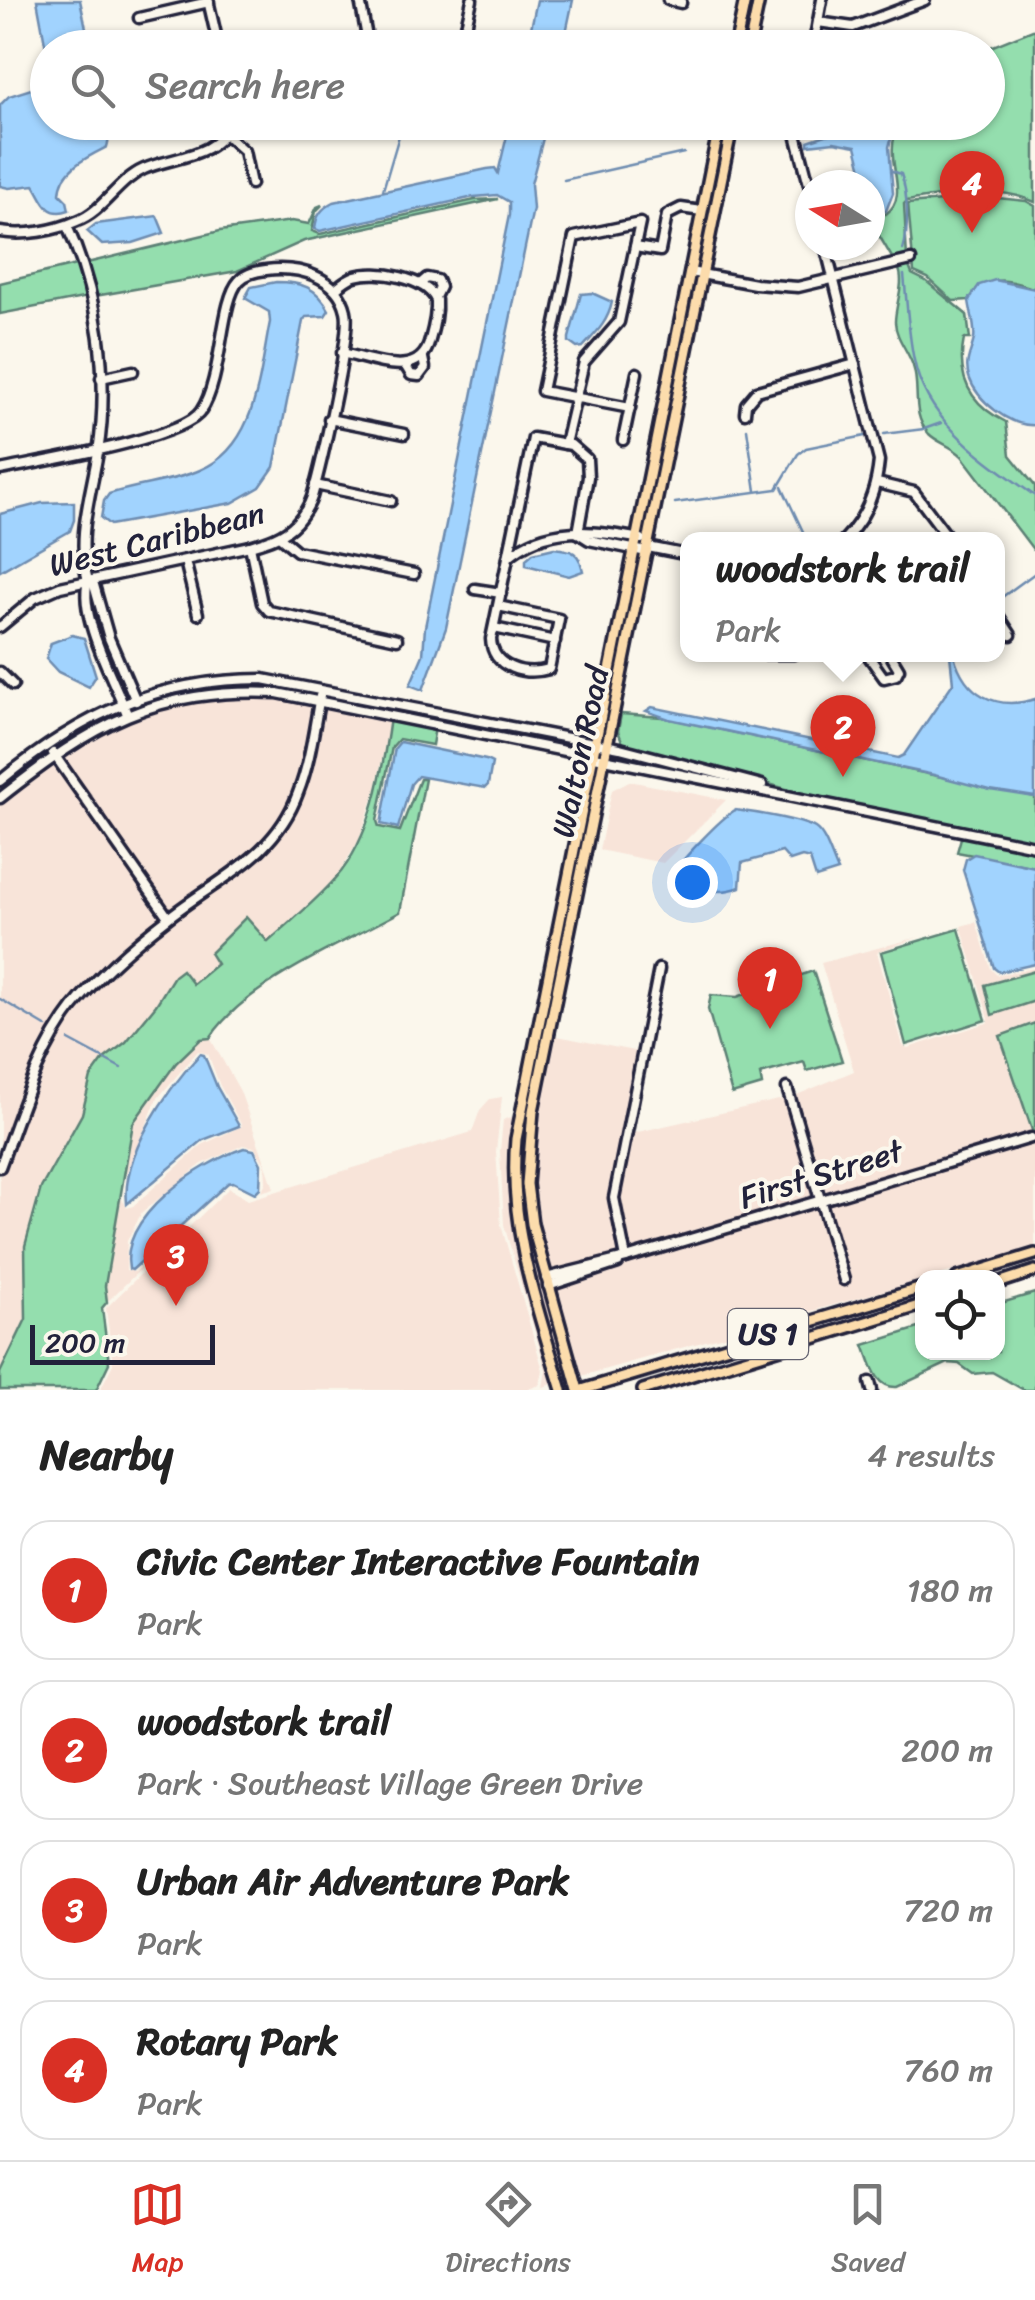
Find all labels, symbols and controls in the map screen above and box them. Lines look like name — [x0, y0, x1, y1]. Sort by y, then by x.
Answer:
search box — [30, 30, 1005, 140]
text: Search here — [145, 52, 345, 119]
icon: search — [65, 58, 120, 113]
pin: 4 — [940, 150, 1004, 233]
north arrow — [795, 170, 885, 260]
street label: West Caribbean — [43, 485, 271, 594]
popup — [680, 532, 1005, 662]
text: woodstork trail — [715, 535, 970, 602]
text: Park — [715, 602, 781, 659]
street label: Walton Road — [535, 659, 627, 843]
pin: 2 — [810, 694, 876, 777]
your location — [667, 857, 718, 908]
pin: 1 — [738, 946, 802, 1029]
street label: First Street — [732, 1122, 911, 1226]
pin: 3 — [144, 1224, 208, 1306]
map controls — [915, 1270, 1005, 1360]
button: locate — [915, 1270, 1005, 1360]
road number: US 1 — [728, 1309, 808, 1359]
text: 200 m — [45, 1318, 125, 1367]
scale bar — [30, 1320, 215, 1364]
text: Nearby — [40, 1418, 173, 1492]
text: 4 results — [867, 1427, 995, 1484]
text: Civic Center Interactive Fountain — [137, 1528, 699, 1595]
text: 1 — [68, 1562, 81, 1619]
text: 180 m — [907, 1562, 993, 1619]
text: Park — [137, 1595, 203, 1652]
text: woodstork trail — [137, 1688, 391, 1755]
text: 2 — [65, 1722, 84, 1779]
text: 200 m — [901, 1722, 993, 1779]
text: Park · Southeast Village Green Drive — [137, 1755, 643, 1812]
text: Urban Air Adventure Park — [137, 1848, 569, 1915]
text: 3 — [66, 1882, 83, 1939]
text: 720 m — [903, 1882, 993, 1939]
text: Park — [137, 1915, 203, 1972]
text: Rotary Park — [137, 2008, 338, 2075]
text: 4 — [64, 2042, 85, 2099]
text: 760 m — [903, 2042, 993, 2099]
text: Park — [137, 2075, 203, 2132]
tab: Map — [130, 2177, 185, 2286]
tab: Directions — [445, 2177, 571, 2286]
tab: Saved — [831, 2177, 905, 2286]

